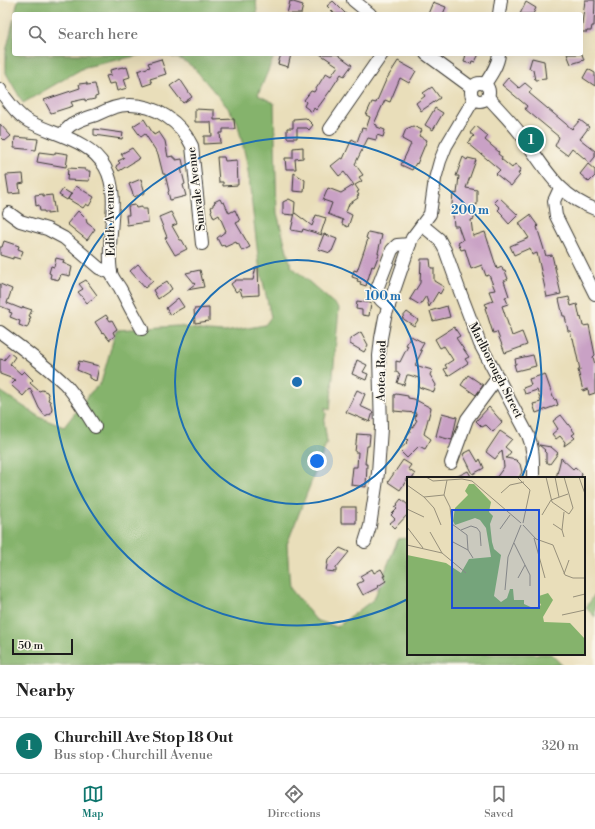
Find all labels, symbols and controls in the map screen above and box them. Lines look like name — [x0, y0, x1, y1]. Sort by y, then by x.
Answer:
search box — [12, 12, 583, 56]
icon: search — [26, 23, 48, 45]
text: Search here — [58, 25, 138, 44]
pin: 1 — [518, 125, 544, 155]
street label: Sunvale Avenue — [184, 146, 209, 232]
street label: Edith Avenue — [102, 184, 119, 256]
text: 200 m — [451, 203, 489, 218]
text: 100 m — [365, 289, 401, 304]
street label: Marlborough Street — [465, 320, 527, 421]
street label: Aotea Road — [373, 340, 390, 403]
centre of rings — [290, 375, 304, 389]
your location — [307, 451, 327, 471]
inset map — [407, 477, 585, 655]
scale bar — [12, 637, 73, 656]
text: 50 m — [18, 639, 43, 653]
text: Nearby — [16, 680, 75, 702]
text: Churchill Ave Stop 18 Out — [54, 728, 233, 747]
text: 1 — [26, 738, 32, 754]
text: 320 m — [542, 738, 579, 754]
text: Bus stop · Churchill Avenue — [54, 747, 213, 763]
tab: Map — [82, 783, 104, 821]
tab: Directions — [268, 783, 321, 821]
tab: Saved — [484, 783, 513, 821]

